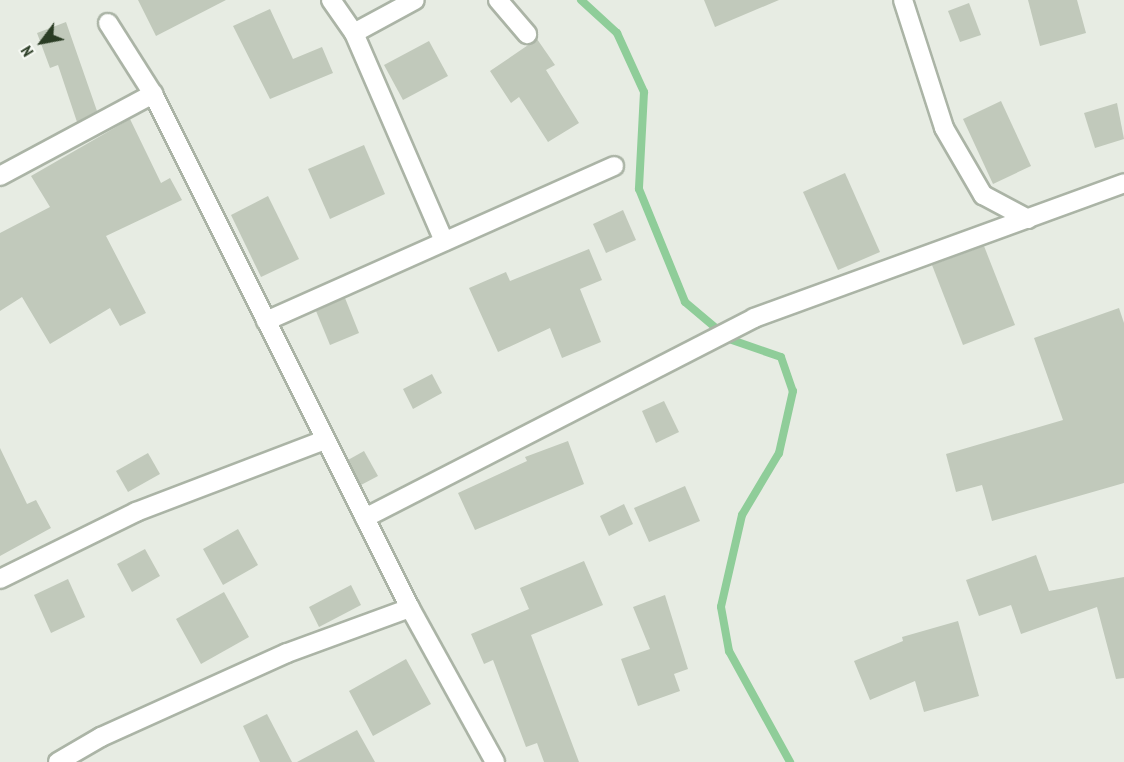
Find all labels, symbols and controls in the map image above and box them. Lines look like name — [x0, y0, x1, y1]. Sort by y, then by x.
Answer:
north arrow — [12, 12, 72, 72]
text: N — [16, 43, 38, 61]

